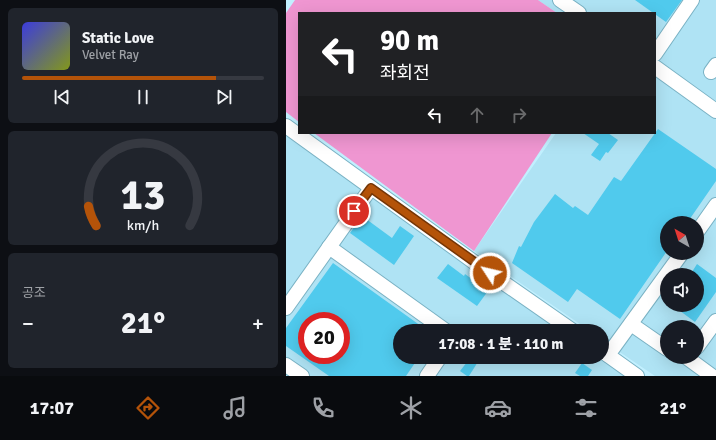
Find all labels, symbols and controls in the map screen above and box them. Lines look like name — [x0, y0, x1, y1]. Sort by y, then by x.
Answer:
text: 90 m — [380, 24, 439, 58]
icon: left — [314, 28, 366, 80]
text: Static Love — [82, 29, 154, 47]
text: Velvet Ray — [82, 47, 139, 63]
text: 좌회전 — [380, 62, 430, 84]
icon: previous — [51, 86, 73, 108]
icon: pause — [132, 86, 154, 108]
icon: next — [213, 86, 235, 108]
icon: left — [424, 104, 446, 126]
icon: ahead — [466, 104, 488, 126]
icon: right — [508, 104, 530, 126]
text: 13 — [121, 170, 165, 221]
pin — [337, 194, 371, 228]
icon: arrive — [343, 200, 365, 222]
north arrow — [660, 216, 704, 260]
map controls — [660, 216, 704, 364]
text: km/h — [127, 217, 159, 234]
position arrow — [469, 252, 511, 294]
button: sound — [660, 268, 704, 312]
text: 공조 — [22, 285, 46, 301]
text: 21° — [121, 305, 165, 342]
text: − — [22, 310, 34, 337]
text: + — [252, 310, 264, 337]
speed limit sign: 20 — [298, 312, 350, 364]
button: + — [660, 320, 704, 364]
text: 17:08 · 1 분 · 110 m — [439, 335, 563, 353]
icon: directions — [134, 394, 162, 422]
icon: music — [221, 394, 249, 422]
icon: phone — [309, 394, 337, 422]
icon: climate — [397, 394, 425, 422]
icon: car — [484, 394, 512, 422]
icon: filters — [572, 394, 600, 422]
text: 17:07 — [30, 397, 74, 419]
text: 21° — [659, 397, 686, 419]

